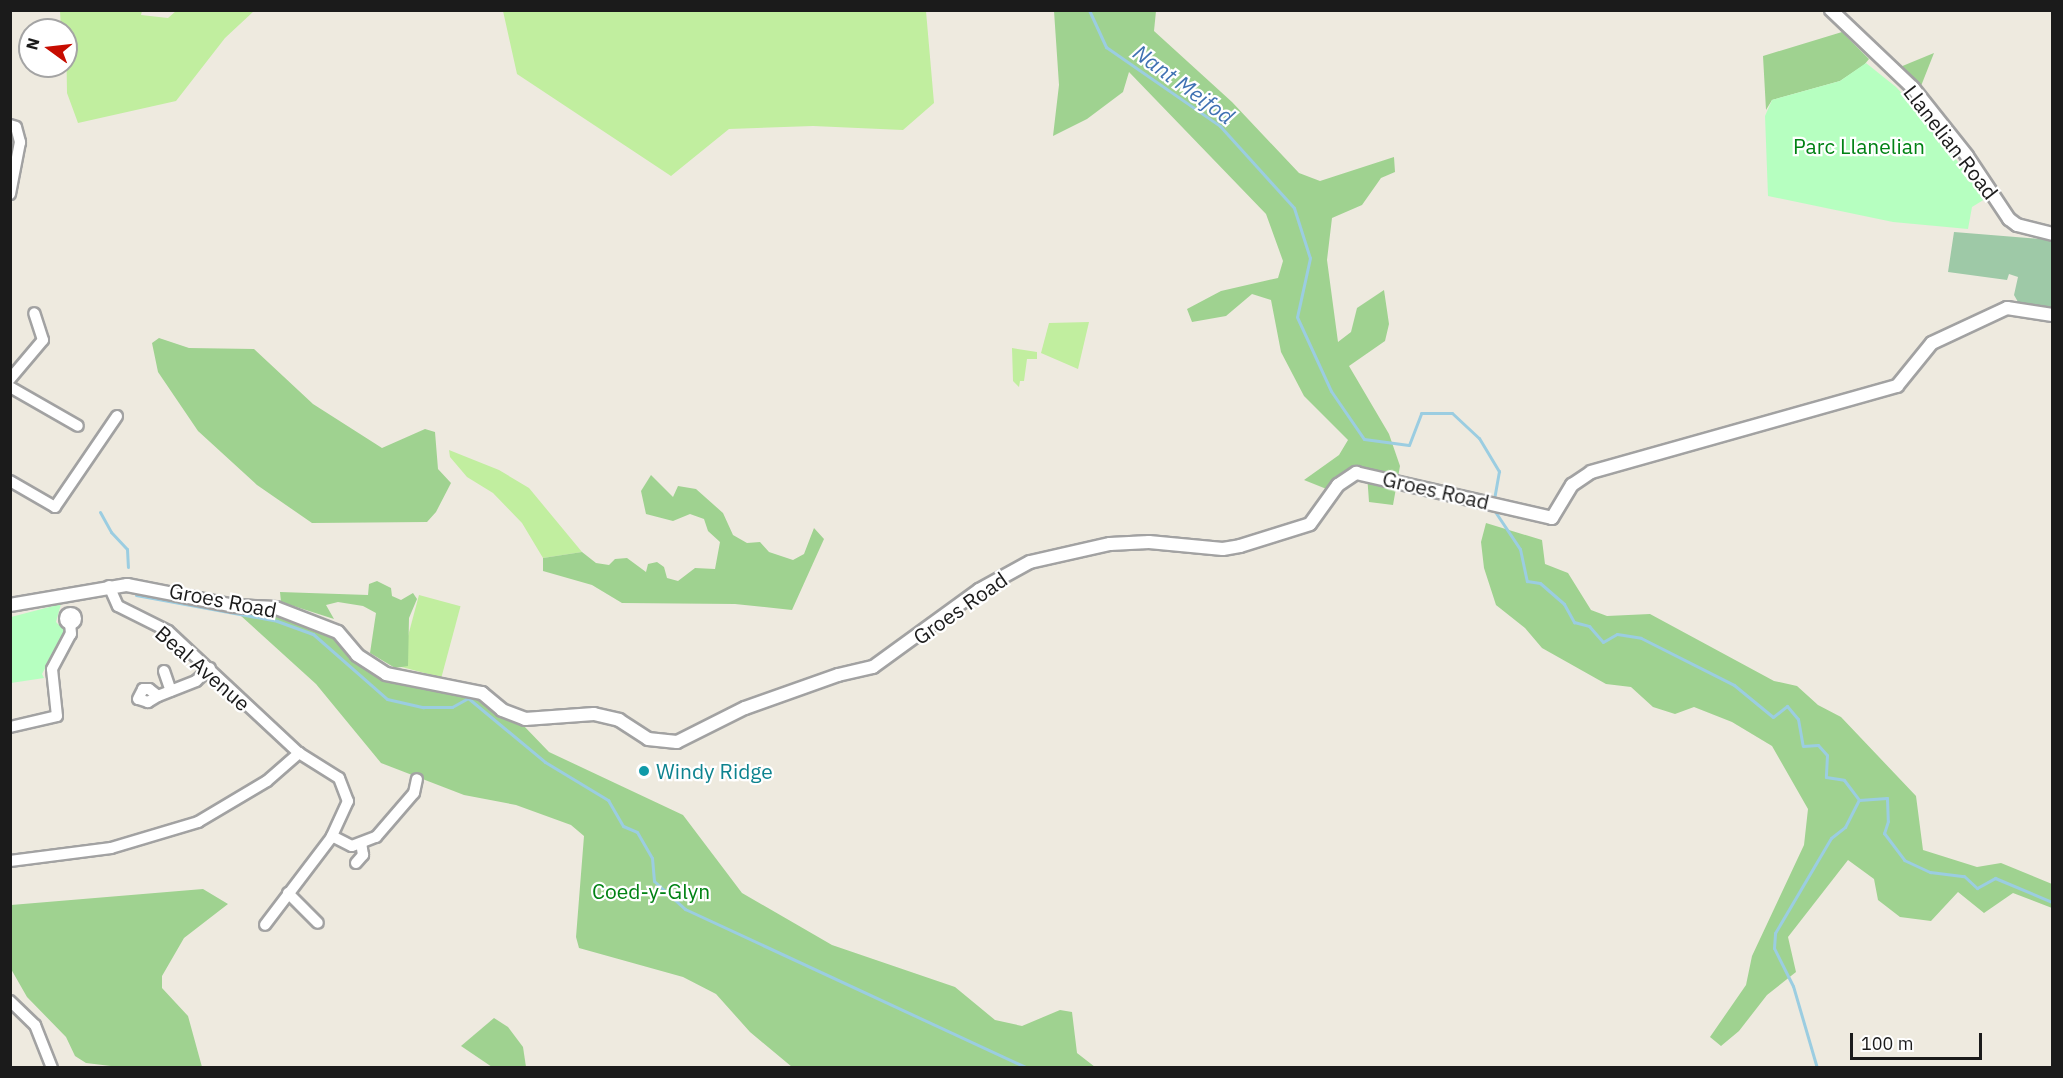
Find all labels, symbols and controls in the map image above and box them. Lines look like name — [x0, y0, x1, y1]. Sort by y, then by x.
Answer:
north arrow — [18, 18, 78, 78]
text: N — [21, 36, 44, 52]
water label: Nant Meifod — [1128, 39, 1240, 129]
street label: Llanelian Road — [1899, 80, 2003, 204]
park label: Parc Llanelian — [1793, 133, 1925, 159]
street label: Groes Road — [1380, 465, 1492, 515]
street label: Groes Road — [908, 566, 1012, 650]
street label: Groes Road — [167, 577, 279, 623]
street label: Beal Avenue — [150, 620, 256, 716]
place label: Windy Ridge — [656, 758, 773, 784]
marker: Windy Ridge — [637, 764, 651, 778]
park label: Coed-y-Glyn — [592, 878, 710, 904]
scale bar — [1853, 1021, 1985, 1059]
text: 100 m — [1861, 1032, 1913, 1055]

